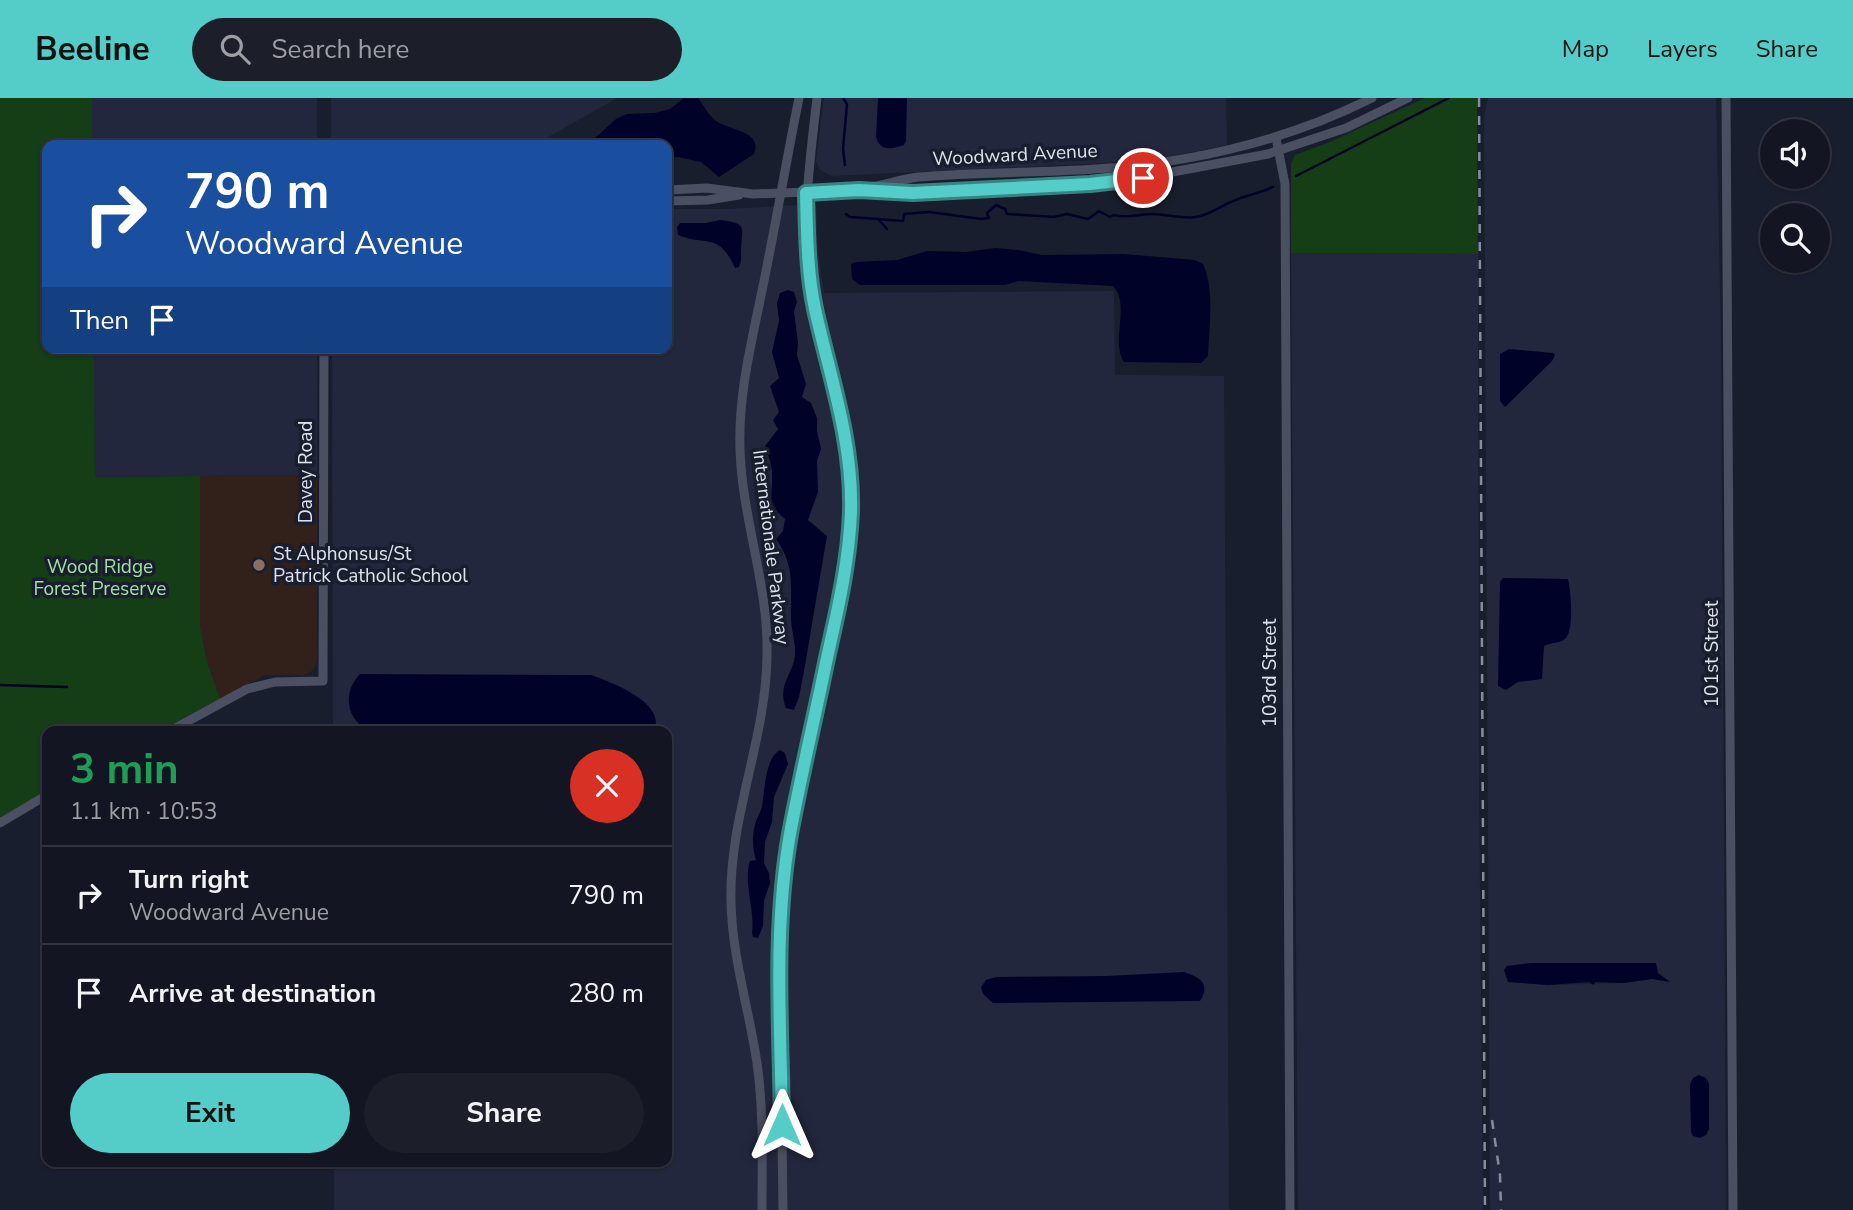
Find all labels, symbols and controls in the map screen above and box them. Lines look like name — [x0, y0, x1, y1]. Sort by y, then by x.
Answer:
search box — [192, 18, 682, 81]
text: Beeline — [35, 27, 150, 72]
icon: search — [216, 30, 254, 68]
text: Search here — [272, 32, 409, 67]
text: Map — [1562, 33, 1609, 65]
text: Layers — [1647, 33, 1718, 65]
text: Share — [1756, 33, 1818, 65]
map controls — [1760, 119, 1830, 273]
button: sound — [1760, 119, 1830, 189]
street label: Woodward Avenue — [932, 138, 1098, 172]
pin — [1113, 148, 1173, 208]
text: 790 m — [185, 158, 329, 225]
icon: arrive — [1124, 159, 1162, 197]
icon: right — [70, 168, 161, 259]
button: search — [1760, 203, 1830, 273]
text: Woodward Avenue — [185, 222, 463, 265]
icon: arrive — [143, 301, 181, 339]
text: Then — [70, 303, 129, 338]
street label: Davey Road — [293, 421, 319, 523]
street label: Internationale Parkway — [746, 448, 796, 646]
place label: St Alphonsus/St Patrick Catholic School — [273, 541, 468, 589]
park label: Wood Ridge Forest Preserve — [34, 554, 166, 602]
marker: St Alphonsus/St Patrick Catholic School — [251, 557, 267, 573]
street label: 101st Street — [1699, 600, 1725, 707]
street label: 103rd Street — [1257, 618, 1283, 727]
text: 3 min — [70, 741, 179, 798]
button: close — [570, 749, 644, 823]
text: 1.1 km · 10:53 — [70, 796, 217, 827]
text: Turn right — [129, 862, 248, 897]
icon: right — [70, 876, 108, 914]
text: 790 m — [568, 878, 644, 913]
text: Woodward Avenue — [129, 897, 329, 928]
icon: arrive — [70, 974, 108, 1012]
text: Arrive at destination — [129, 976, 376, 1011]
text: 280 m — [568, 976, 644, 1011]
button: Exit — [70, 1073, 350, 1153]
button: Share — [364, 1073, 644, 1153]
position arrow — [745, 1088, 819, 1162]

